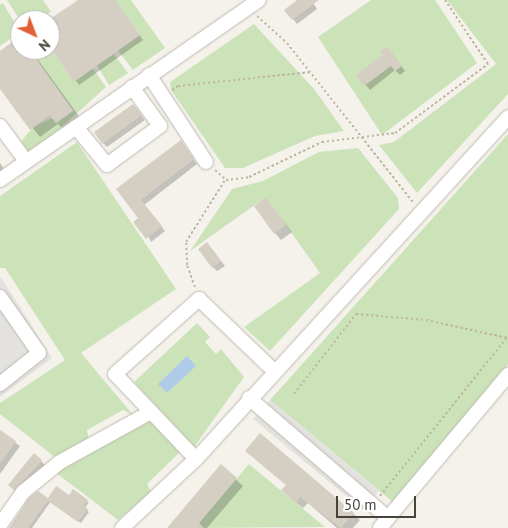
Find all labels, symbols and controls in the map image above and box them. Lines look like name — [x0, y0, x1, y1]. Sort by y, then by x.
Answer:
north arrow — [10, 10, 60, 60]
text: N — [35, 36, 54, 55]
scale bar — [338, 486, 418, 518]
text: 50 m — [344, 495, 377, 514]

